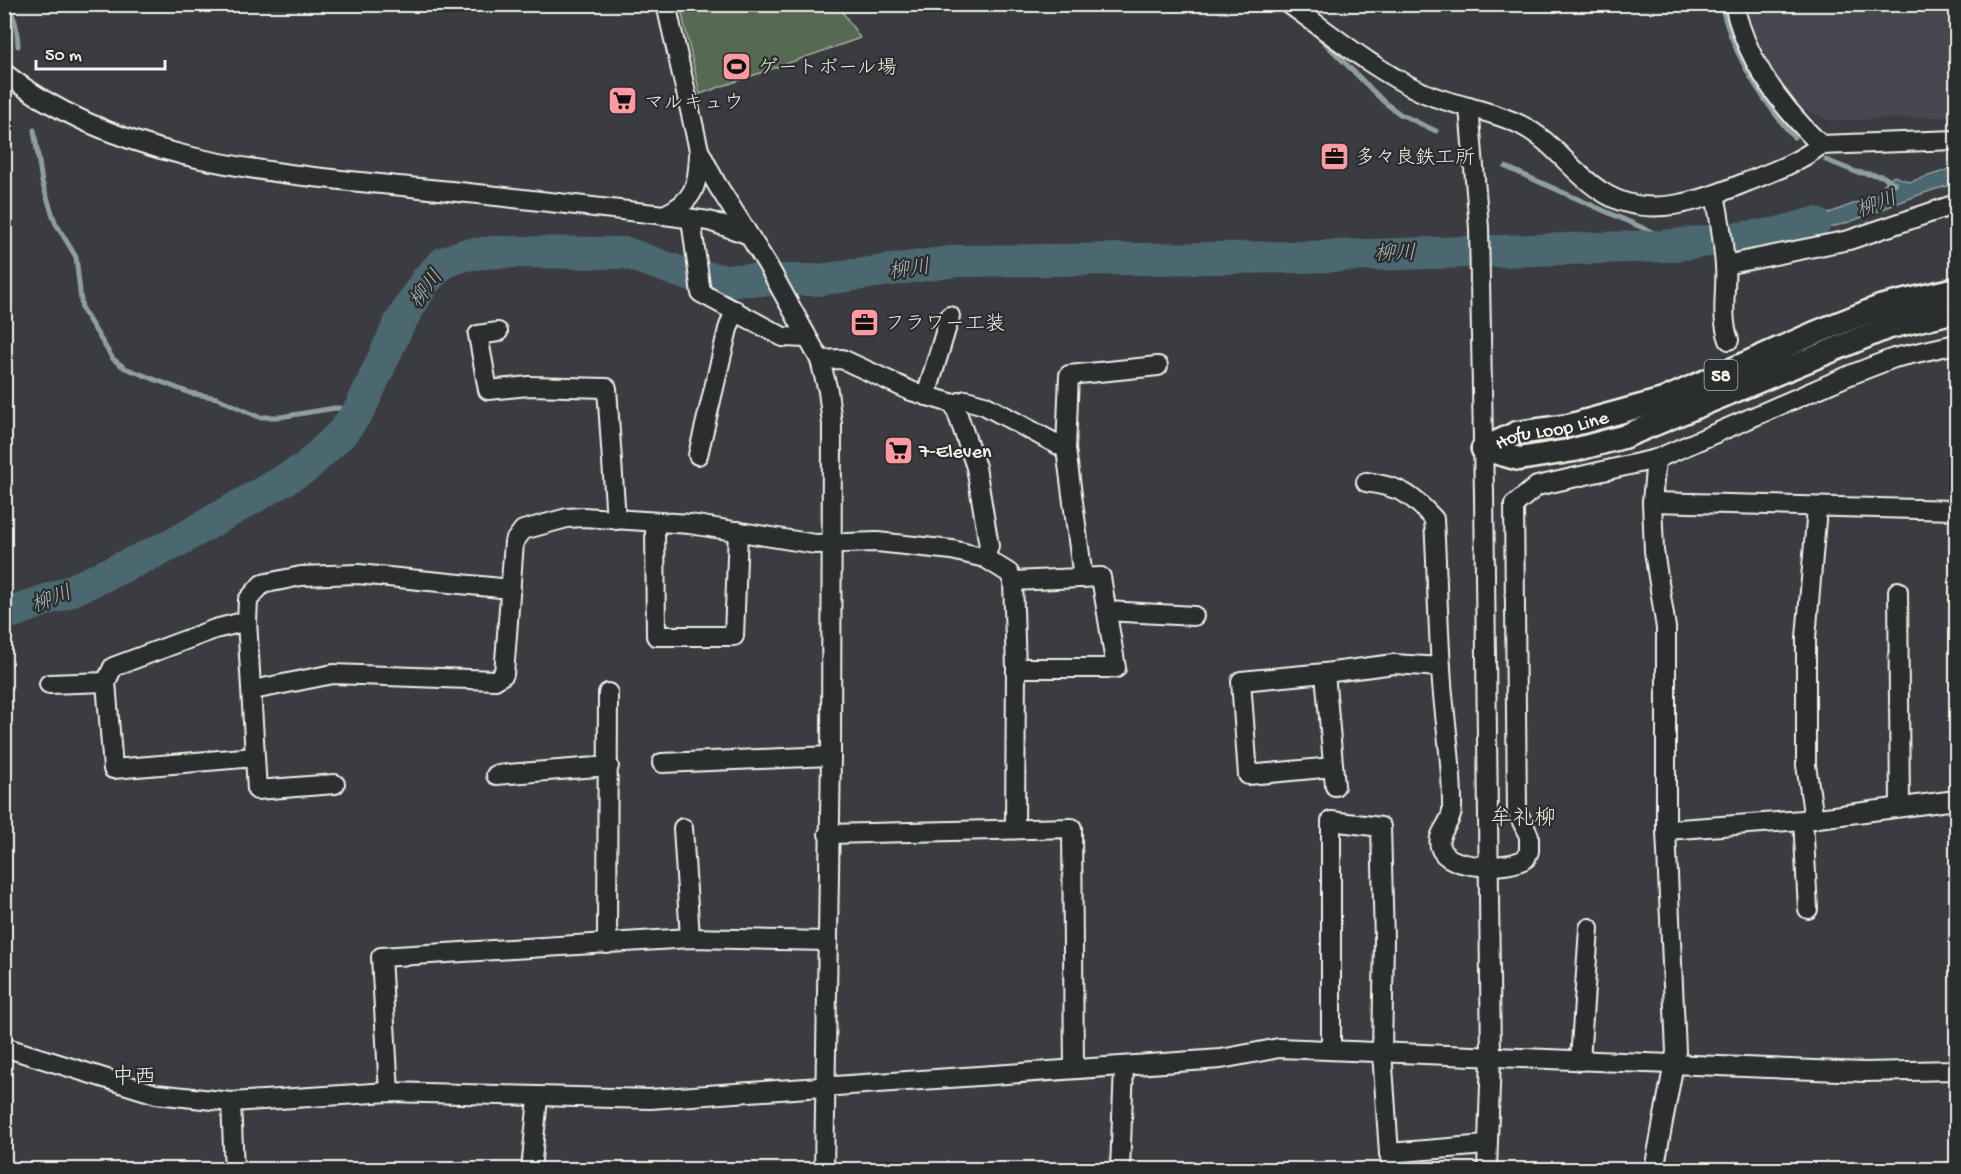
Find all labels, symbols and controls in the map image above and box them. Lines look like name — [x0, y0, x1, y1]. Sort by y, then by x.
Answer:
scale bar — [36, 33, 165, 71]
text: 50 m — [45, 46, 82, 67]
sports icon: ゲートボール場 — [721, 50, 753, 82]
place label: ゲートボール場 — [758, 57, 897, 81]
supermarket icon: マルキュウ — [607, 85, 639, 117]
place label: マルキュウ — [644, 92, 744, 116]
office icon: 多々良鉄工所 — [1318, 140, 1350, 172]
place label: 多々良鉄工所 — [1355, 146, 1475, 171]
water label: 柳川 — [1853, 186, 1901, 225]
water label: 柳川 — [1374, 242, 1416, 268]
water label: 柳川 — [887, 255, 932, 287]
water label: 柳川 — [404, 265, 450, 314]
office icon: フラワー工装 — [848, 306, 880, 338]
place label: フラワー工装 — [885, 313, 1005, 337]
road number: 58 — [1704, 360, 1738, 390]
street label: Hofu Loop Line — [1492, 407, 1612, 457]
supermarket icon: 7-Eleven — [882, 434, 914, 466]
place label: 7-Eleven — [918, 442, 992, 465]
water label: 柳川 — [28, 581, 76, 620]
district label: 牟礼柳 — [1490, 806, 1556, 833]
district label: 中西 — [112, 1064, 156, 1092]

